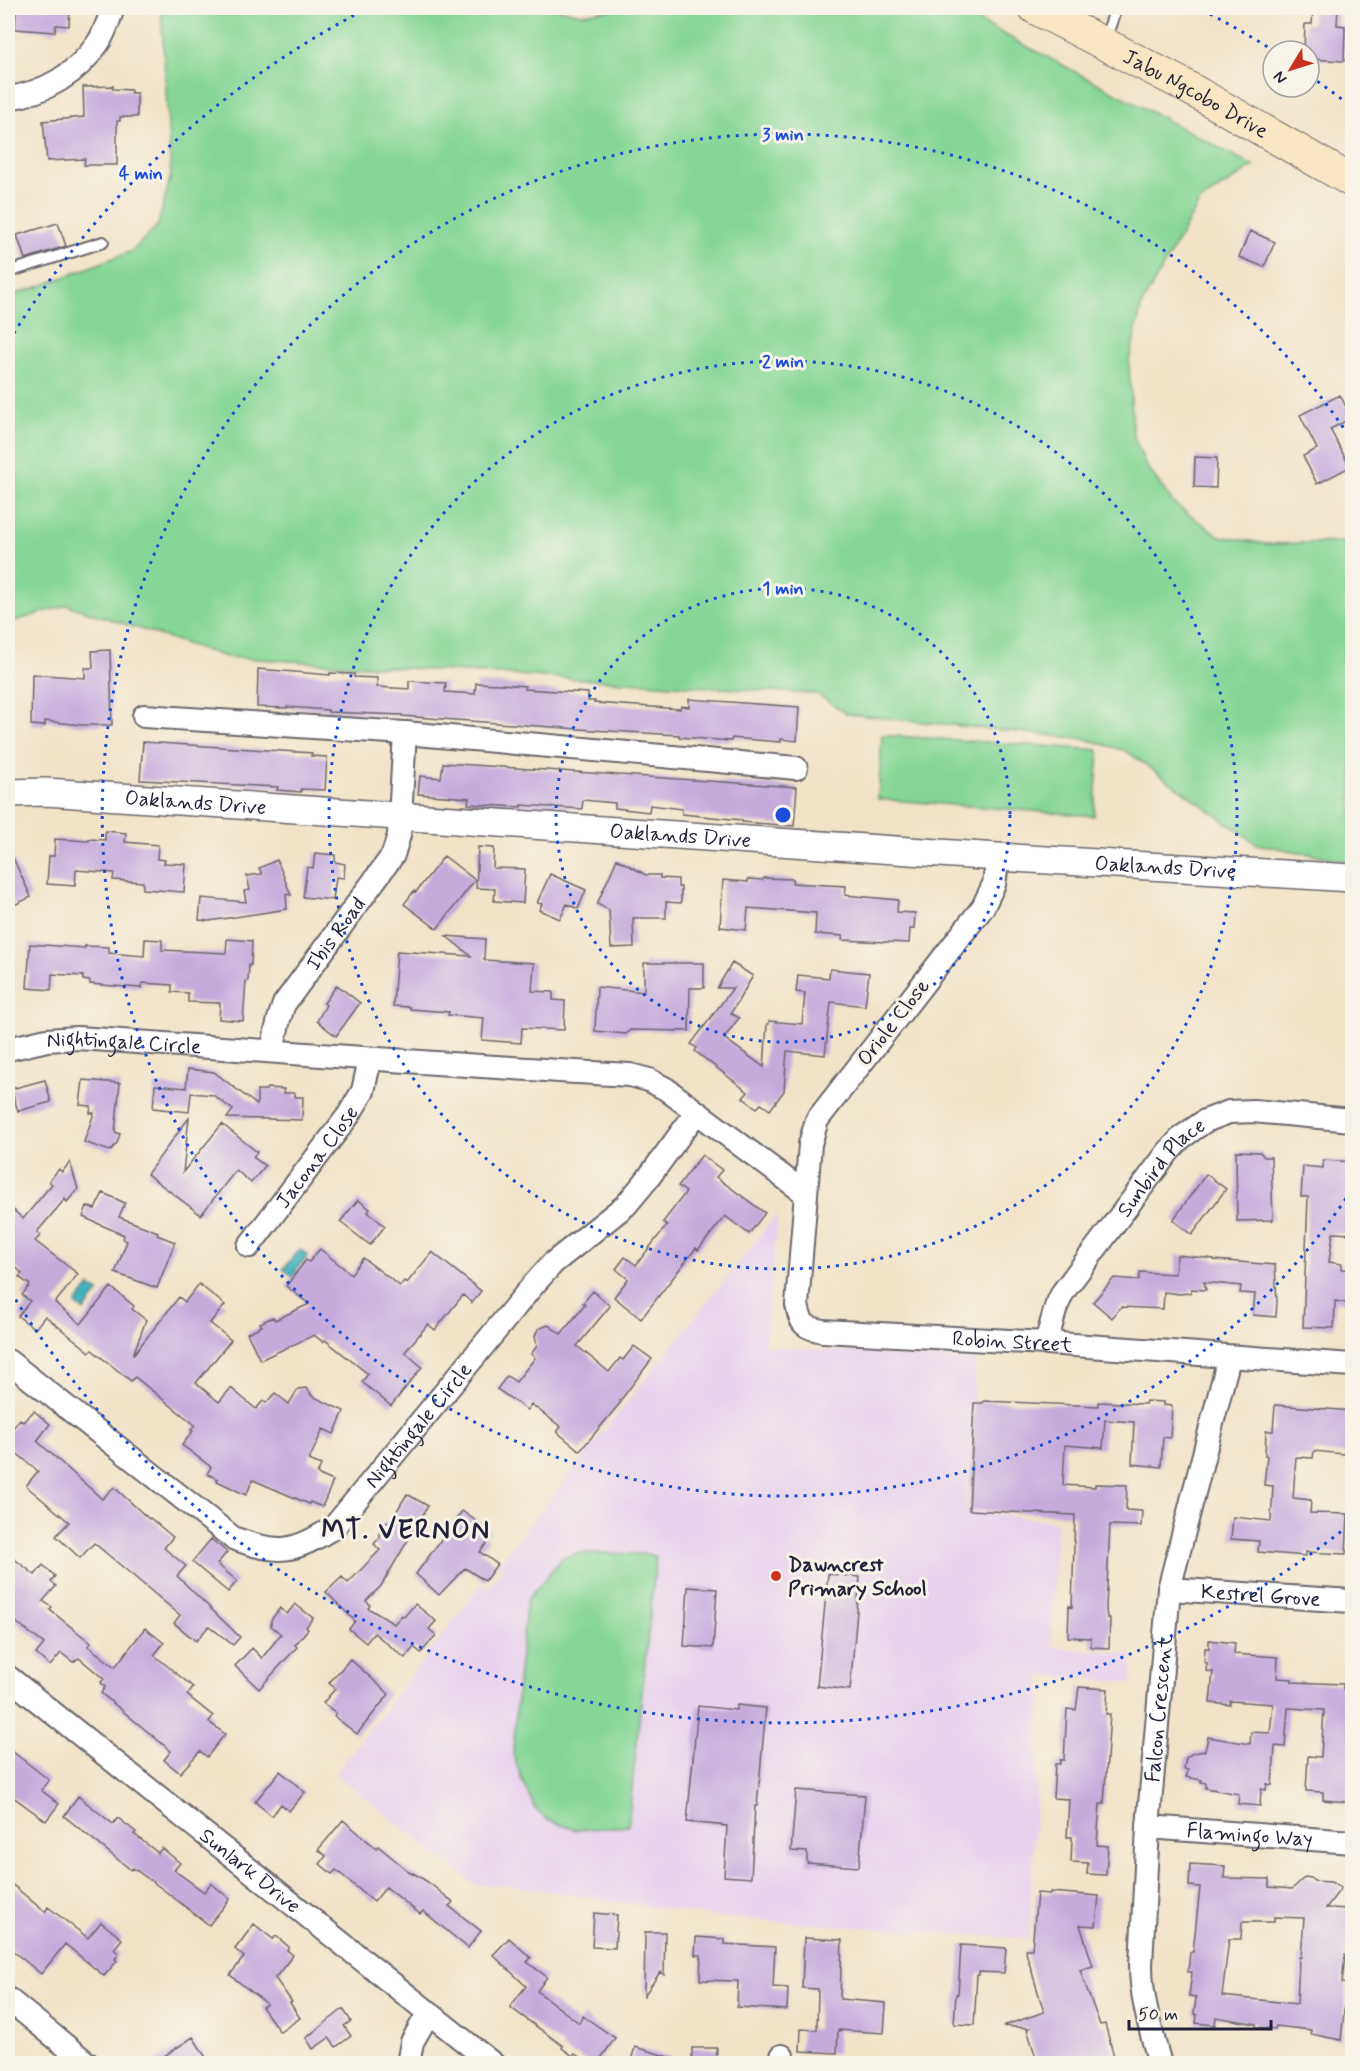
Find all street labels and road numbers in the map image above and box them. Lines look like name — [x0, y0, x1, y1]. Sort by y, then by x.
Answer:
street label: Jabu Ngcobo Drive — [1118, 43, 1273, 145]
street label: Oaklands Drive — [124, 784, 267, 822]
street label: Oaklands Drive — [609, 818, 752, 855]
street label: Oaklands Drive — [1094, 850, 1237, 886]
street label: Ibis Road — [300, 892, 373, 976]
street label: Oriole Close — [851, 973, 937, 1072]
street label: Nightingale Circle — [46, 1025, 202, 1061]
street label: Jacona Close — [270, 1101, 366, 1215]
street label: Sunbird Place — [1111, 1112, 1211, 1223]
street label: Robin Street — [952, 1325, 1074, 1360]
street label: Nightingale Circle — [359, 1357, 479, 1494]
street label: Kestrel Grove — [1200, 1578, 1322, 1614]
street label: Falcon Crescent — [1139, 1634, 1180, 1784]
street label: Flamingo Way — [1186, 1817, 1314, 1854]
street label: Sunlark Drive — [193, 1822, 306, 1920]

